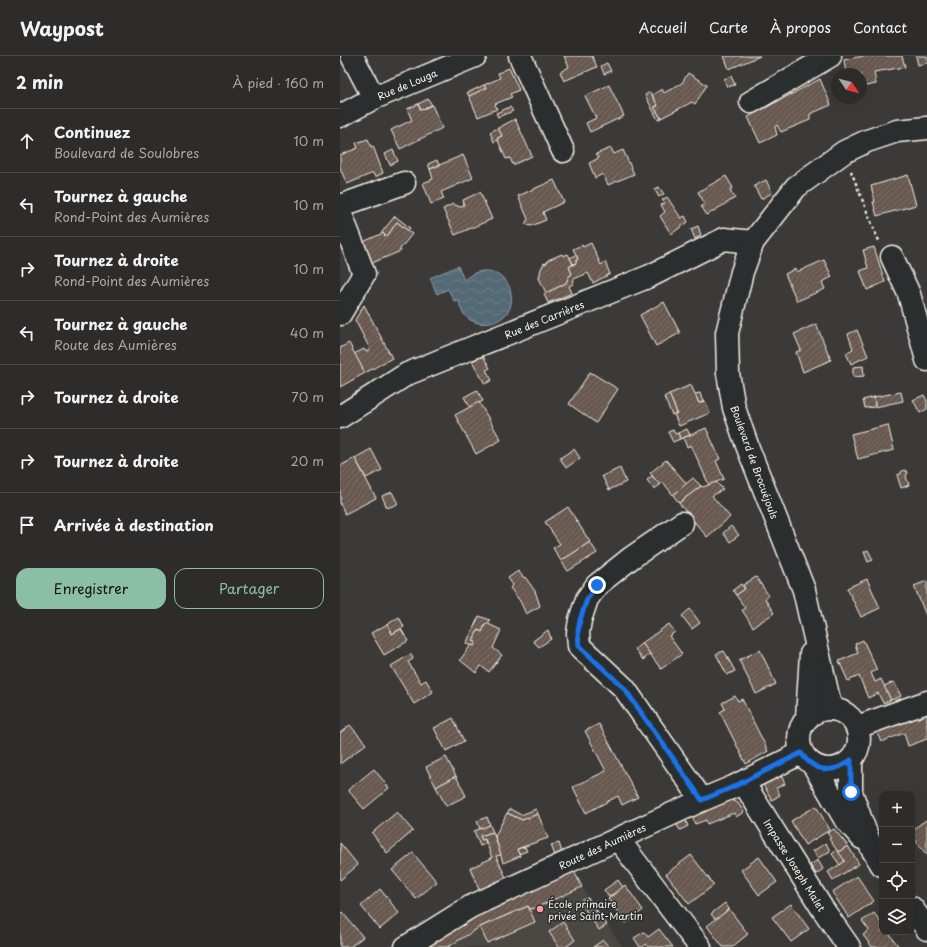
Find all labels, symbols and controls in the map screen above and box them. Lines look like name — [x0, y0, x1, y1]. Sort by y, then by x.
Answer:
text: Waypost — [20, 14, 104, 42]
text: Accueil — [639, 17, 687, 38]
text: Carte — [709, 17, 748, 38]
text: À propos — [770, 17, 831, 38]
text: Contact — [853, 17, 907, 38]
street label: Rue de Louga — [375, 64, 440, 103]
north arrow — [831, 68, 867, 104]
text: 2 min — [16, 69, 63, 95]
text: À pied · 160 m — [233, 73, 324, 92]
text: Continuez — [54, 120, 130, 143]
icon: ahead — [16, 130, 38, 152]
text: 10 m — [294, 131, 324, 150]
text: Boulevard de Soulobres — [54, 143, 199, 162]
text: Tournez à gauche — [54, 184, 188, 207]
icon: left — [16, 194, 38, 216]
text: 10 m — [294, 195, 324, 214]
text: Rond-Point des Aumières — [54, 207, 209, 226]
text: Tournez à droite — [54, 248, 179, 271]
icon: right — [16, 258, 38, 280]
text: 10 m — [294, 259, 324, 278]
text: Rond-Point des Aumières — [54, 271, 209, 290]
street label: Rue des Carrières — [502, 296, 586, 342]
text: Tournez à gauche — [54, 312, 188, 335]
icon: left — [16, 322, 38, 344]
text: 40 m — [290, 323, 324, 342]
text: Route des Aumières — [54, 335, 177, 354]
text: Tournez à droite — [54, 385, 179, 408]
icon: right — [16, 386, 38, 408]
text: 70 m — [291, 387, 324, 406]
street label: Boulevard de Brocuéjouls — [727, 403, 783, 521]
text: Tournez à droite — [54, 449, 179, 472]
icon: right — [16, 450, 38, 472]
text: 20 m — [290, 451, 324, 470]
text: Arrivée à destination — [54, 513, 214, 536]
icon: arrive — [16, 514, 38, 536]
button: Enregistrer — [16, 568, 166, 609]
button: Partager — [174, 568, 324, 609]
route end — [588, 576, 606, 594]
route start — [842, 783, 860, 801]
map controls — [879, 791, 915, 935]
button: + — [879, 791, 915, 827]
street label: Impasse Joseph Malet — [760, 816, 830, 914]
street label: Route des Aumières — [556, 819, 648, 873]
button: − — [879, 827, 915, 863]
button: locate — [879, 863, 915, 899]
place label: École primaire privée Saint-Martin — [548, 896, 643, 923]
button: layers — [879, 899, 915, 935]
marker: École primaire privée Saint-Martin — [535, 904, 545, 914]

